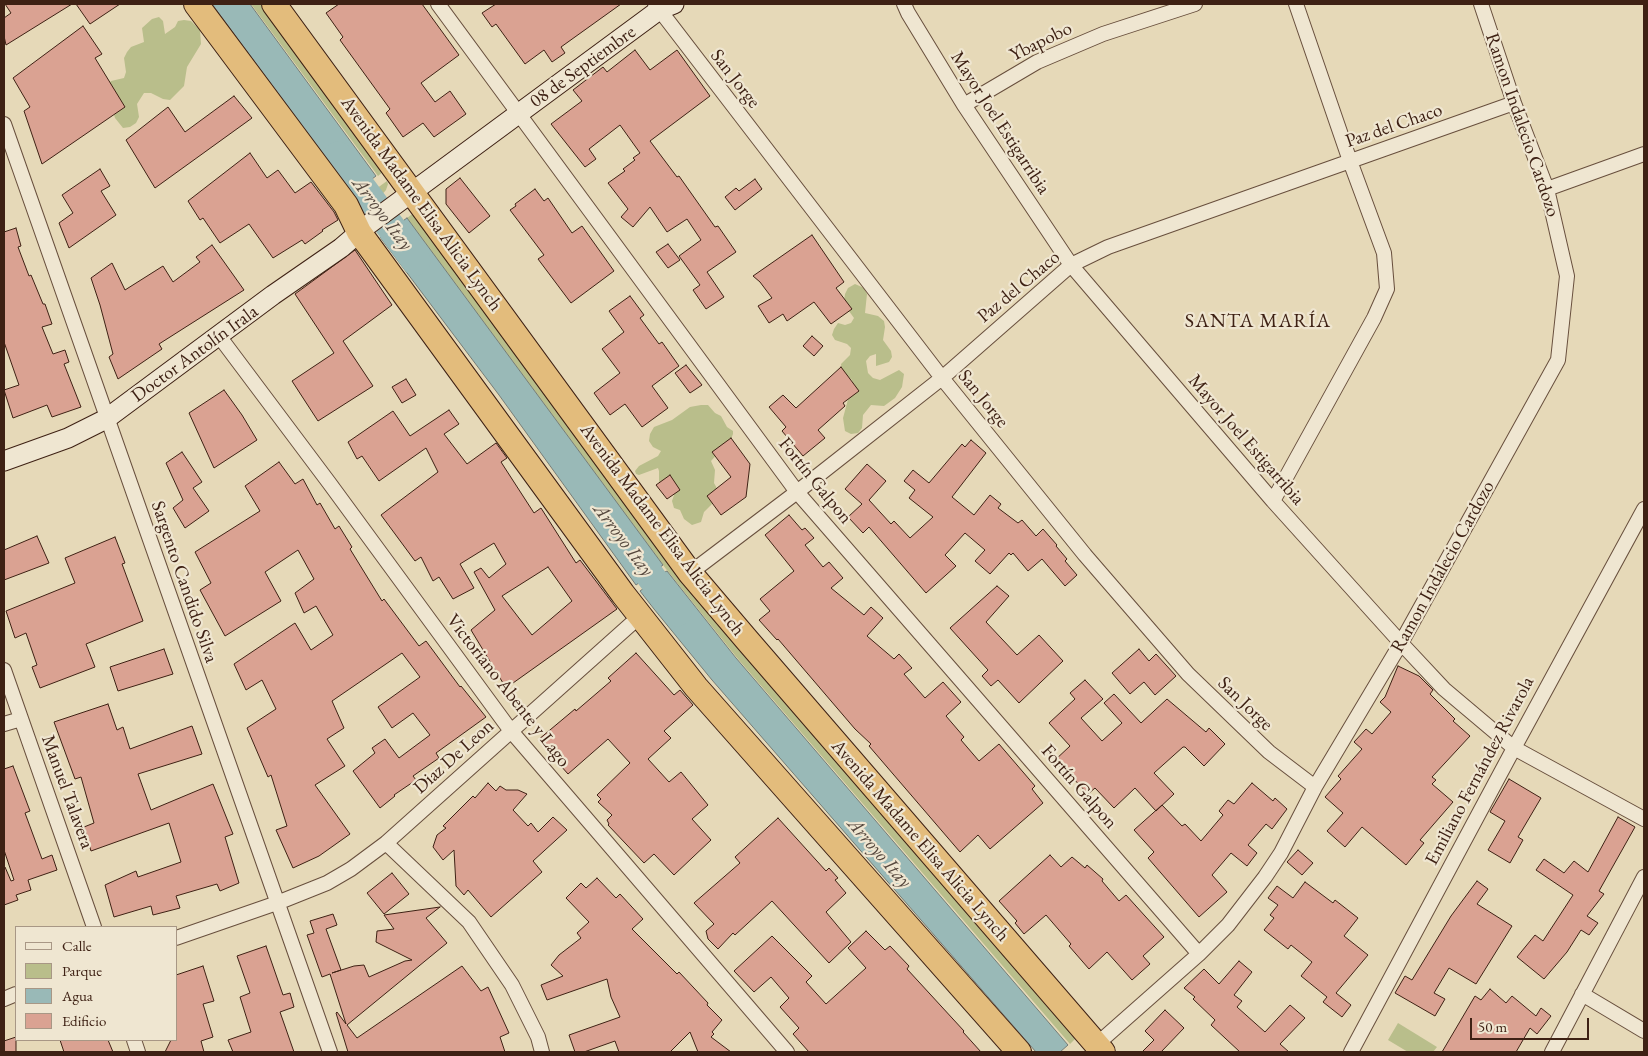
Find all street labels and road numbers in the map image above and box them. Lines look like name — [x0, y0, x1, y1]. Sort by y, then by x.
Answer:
street label: Ybapobo — [1006, 17, 1076, 67]
street label: 08 de Septiembre — [526, 21, 640, 113]
street label: Ramon Indalecio Cardozo — [1480, 30, 1564, 220]
street label: San Jorge — [705, 45, 765, 113]
street label: Mayor Joel Estigarribia — [945, 47, 1055, 199]
street label: Avenida Madame Elisa Alicia Lynch — [335, 92, 507, 316]
street label: Paz del Chaco — [1343, 99, 1445, 153]
street label: Paz del Chaco — [973, 246, 1065, 328]
street label: Doctor Antolín Irala — [127, 300, 263, 408]
street label: San Jorge — [953, 365, 1013, 433]
street label: Mayor Joel Estigarribia — [1183, 370, 1309, 510]
street label: Avenida Madame Elisa Alicia Lynch — [575, 419, 749, 641]
street label: Fortín Galpon — [773, 433, 857, 529]
street label: Ramon Indalecio Cardozo — [1386, 477, 1500, 657]
street label: Sargento Candido Silva — [146, 498, 222, 666]
street label: Victoriano Abente y Lago — [441, 610, 575, 772]
street label: San Jorge — [1213, 672, 1277, 736]
street label: Emiliano Fernández Rivarola — [1421, 673, 1539, 869]
street label: Diaz De Leon — [409, 715, 499, 799]
street label: Manuel Talavera — [36, 732, 98, 852]
street label: Avenida Madame Elisa Alicia Lynch — [826, 735, 1014, 947]
street label: Fortín Galpon — [1036, 740, 1122, 834]

